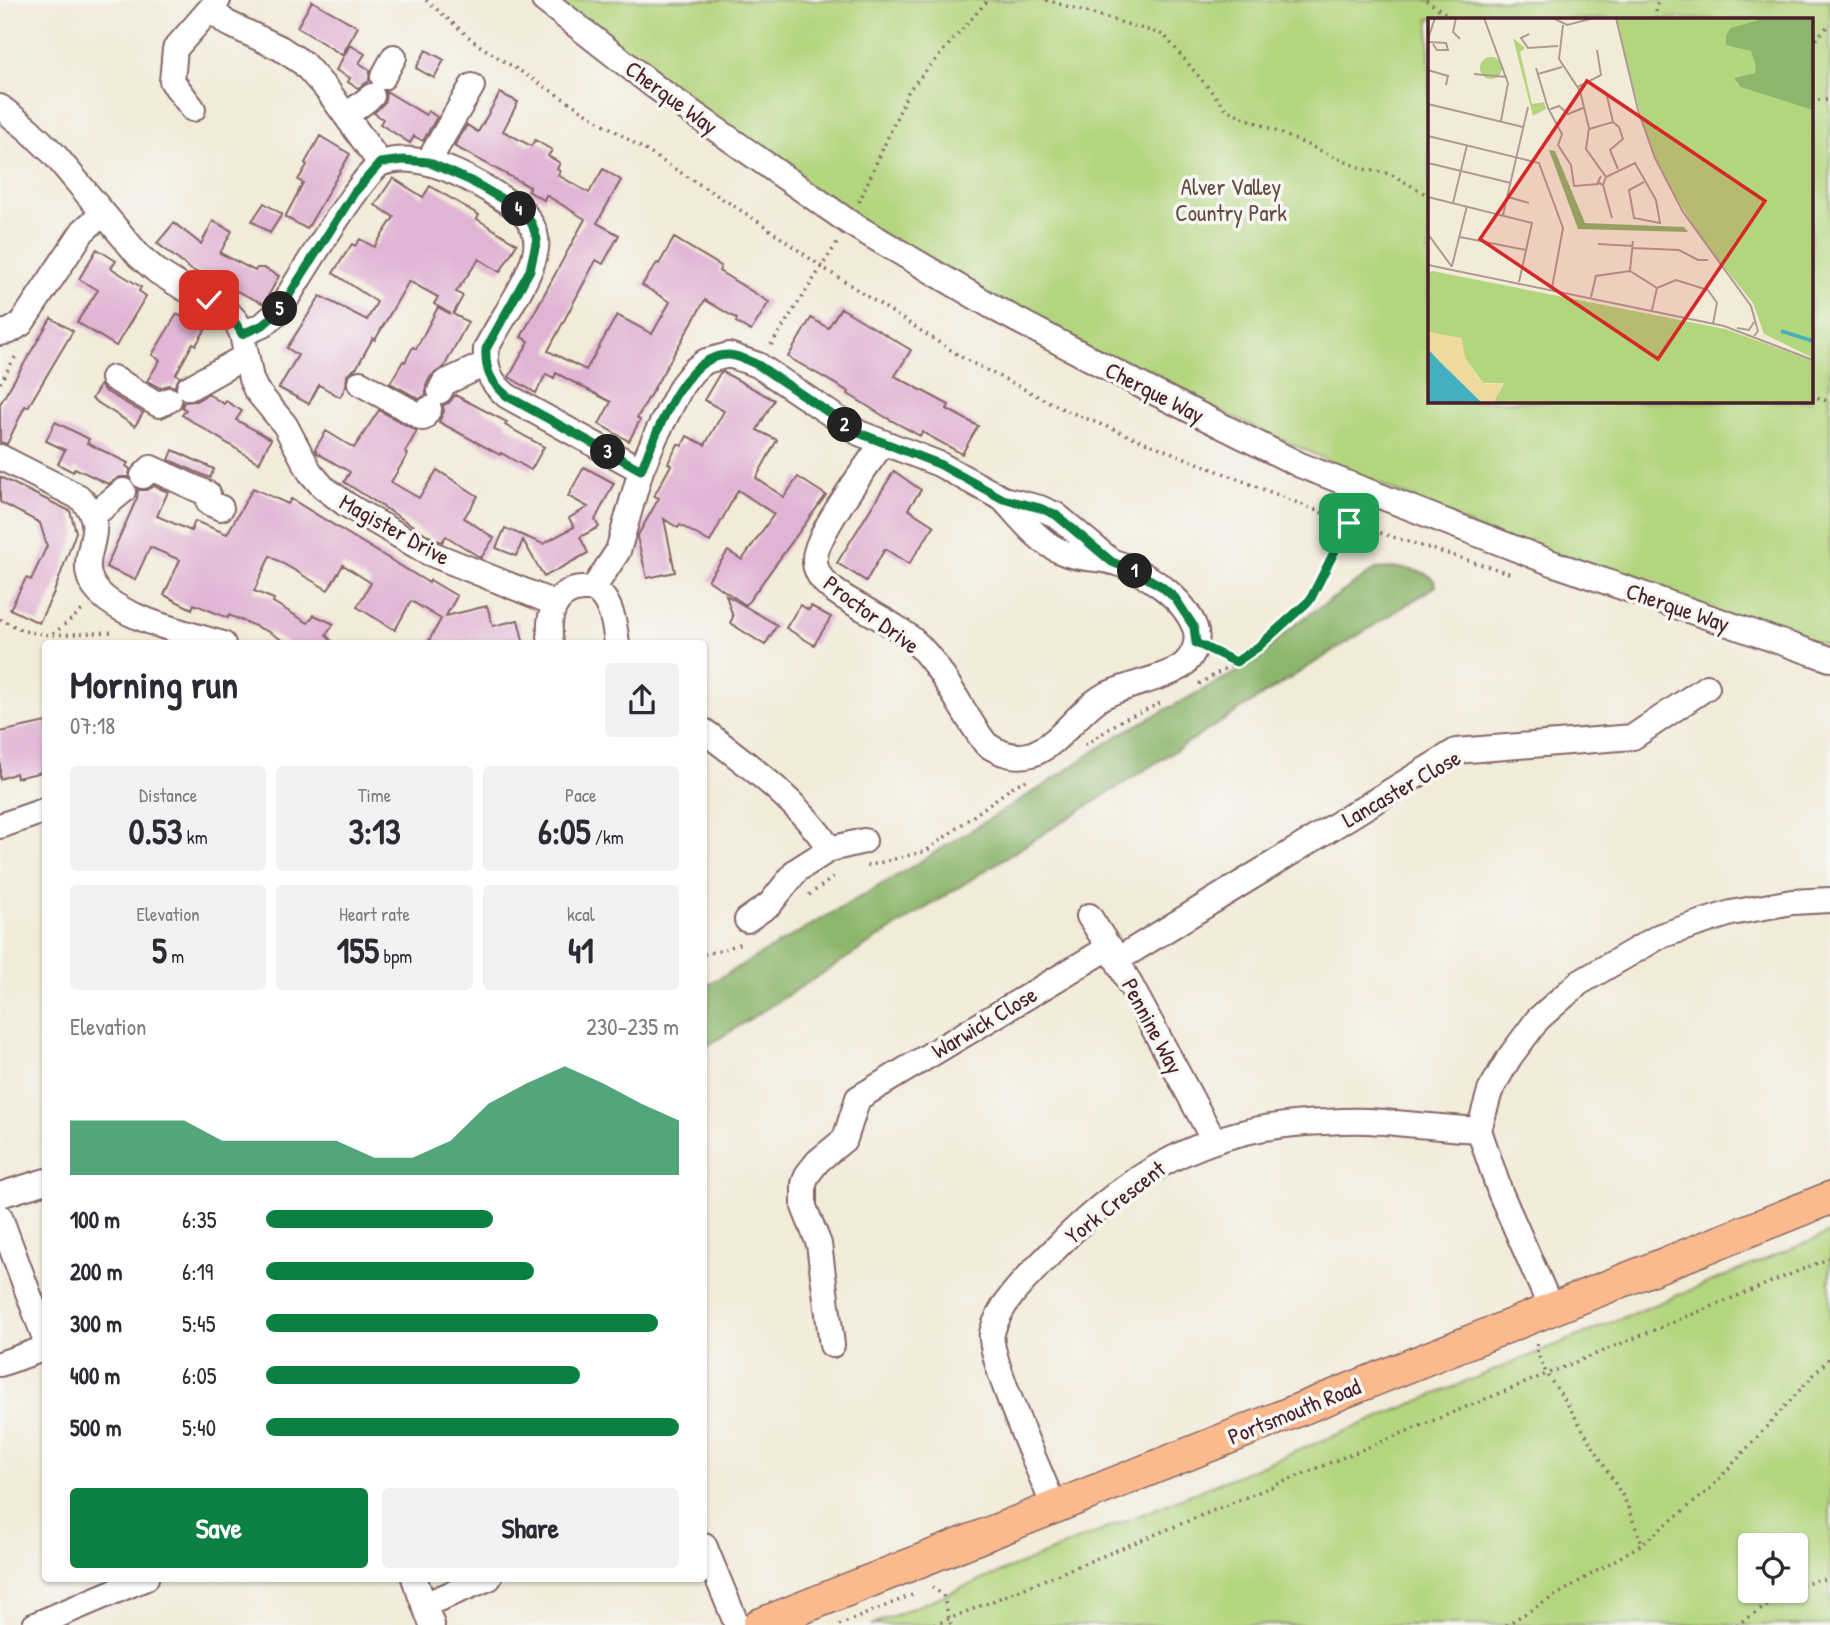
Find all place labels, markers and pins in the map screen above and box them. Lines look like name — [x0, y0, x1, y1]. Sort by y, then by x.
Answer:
pin: 4 — [502, 192, 536, 227]
pin — [179, 270, 239, 330]
pin: 5 — [262, 292, 298, 326]
pin: 2 — [828, 408, 862, 442]
pin: 3 — [590, 434, 626, 470]
pin — [1319, 493, 1379, 553]
pin: 1 — [1118, 554, 1152, 588]

